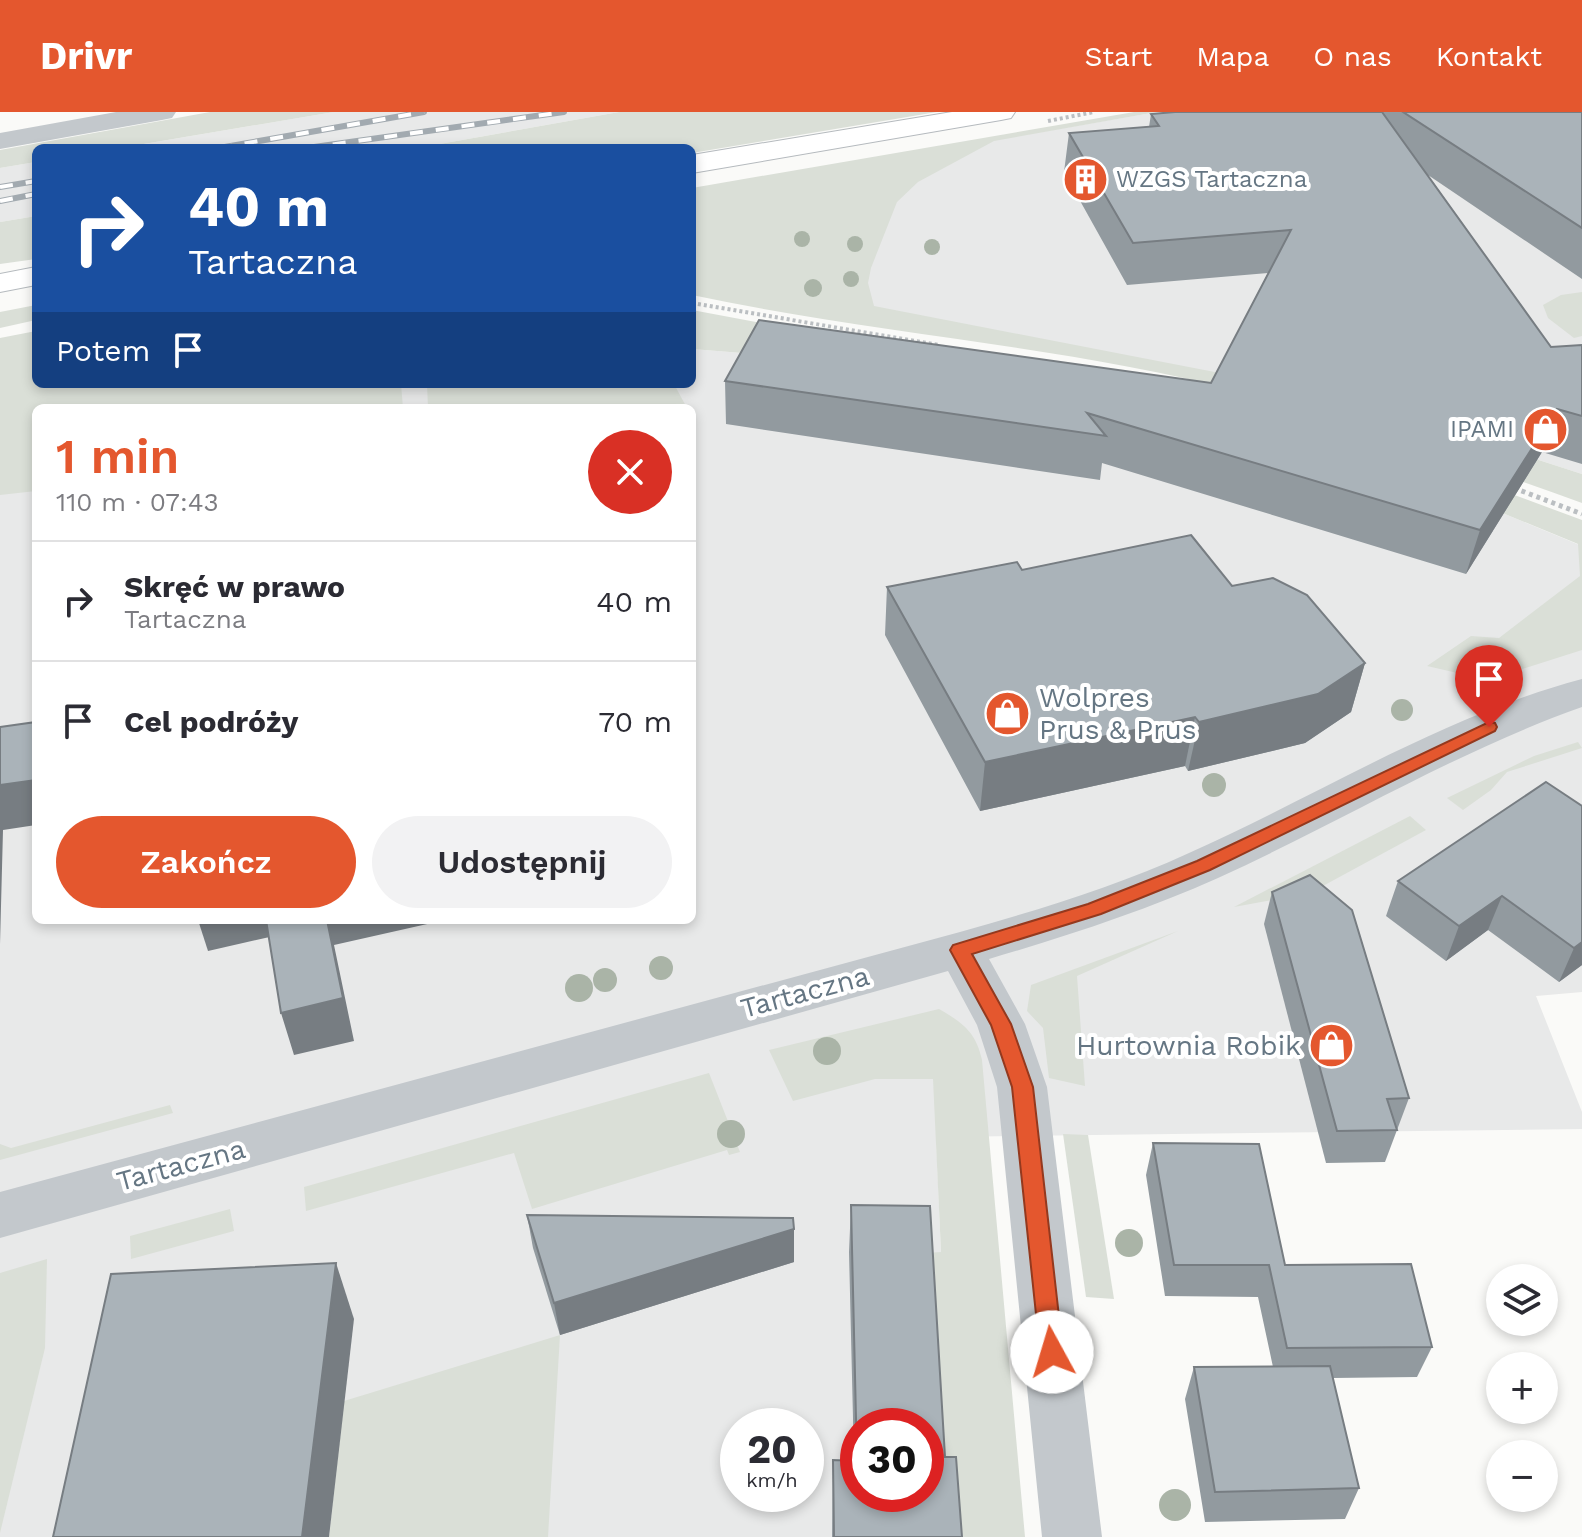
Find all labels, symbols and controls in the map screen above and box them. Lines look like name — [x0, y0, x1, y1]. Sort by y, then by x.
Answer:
text: Drivr — [40, 34, 132, 78]
text: Start — [1084, 40, 1152, 73]
text: Mapa — [1196, 40, 1269, 73]
text: O nas — [1313, 40, 1392, 73]
text: Kontakt — [1436, 40, 1542, 73]
building icon: WZGS Tartaczna — [1061, 155, 1109, 203]
place label: WZGS Tartaczna — [1116, 165, 1307, 193]
text: 40 m — [188, 174, 329, 240]
icon: right — [56, 176, 160, 280]
text: Tartaczna — [188, 241, 358, 283]
icon: arrive — [166, 328, 210, 372]
text: Potem — [56, 333, 150, 368]
shop icon: IPAMI — [1521, 405, 1569, 453]
place label: IPAMI — [1450, 415, 1514, 443]
text: 1 min — [56, 428, 179, 485]
button: close — [588, 430, 672, 514]
text: 110 m · 07:43 — [56, 487, 219, 517]
text: Skręć w prawo — [124, 569, 345, 604]
icon: right — [56, 579, 100, 623]
text: 40 m — [596, 584, 672, 619]
text: Tartaczna — [124, 604, 247, 634]
pin — [1455, 645, 1523, 727]
icon: arrive — [1467, 657, 1511, 701]
place label: Wolpres Prus & Prus — [1039, 681, 1197, 746]
shop icon: Wolpres Prus & Prus — [984, 689, 1032, 737]
icon: arrive — [56, 699, 100, 743]
text: Cel podróży — [124, 704, 298, 739]
text: 70 m — [598, 704, 672, 739]
button: Zakończ — [56, 816, 356, 908]
button: Udostępnij — [372, 816, 672, 908]
street label: Tartaczna — [737, 959, 873, 1025]
shop icon: Hurtownia Robik — [1308, 1021, 1356, 1069]
place label: Hurtownia Robik — [1076, 1029, 1301, 1062]
street label: Tartaczna — [113, 1132, 249, 1198]
map controls — [1486, 1264, 1558, 1512]
button: layers — [1486, 1264, 1558, 1336]
position arrow — [1010, 1310, 1094, 1394]
button: + — [1486, 1352, 1558, 1424]
speed limit sign: 30 — [840, 1408, 944, 1512]
text: 20 — [747, 1426, 797, 1473]
button: − — [1486, 1440, 1558, 1512]
text: km/h — [746, 1468, 798, 1492]

